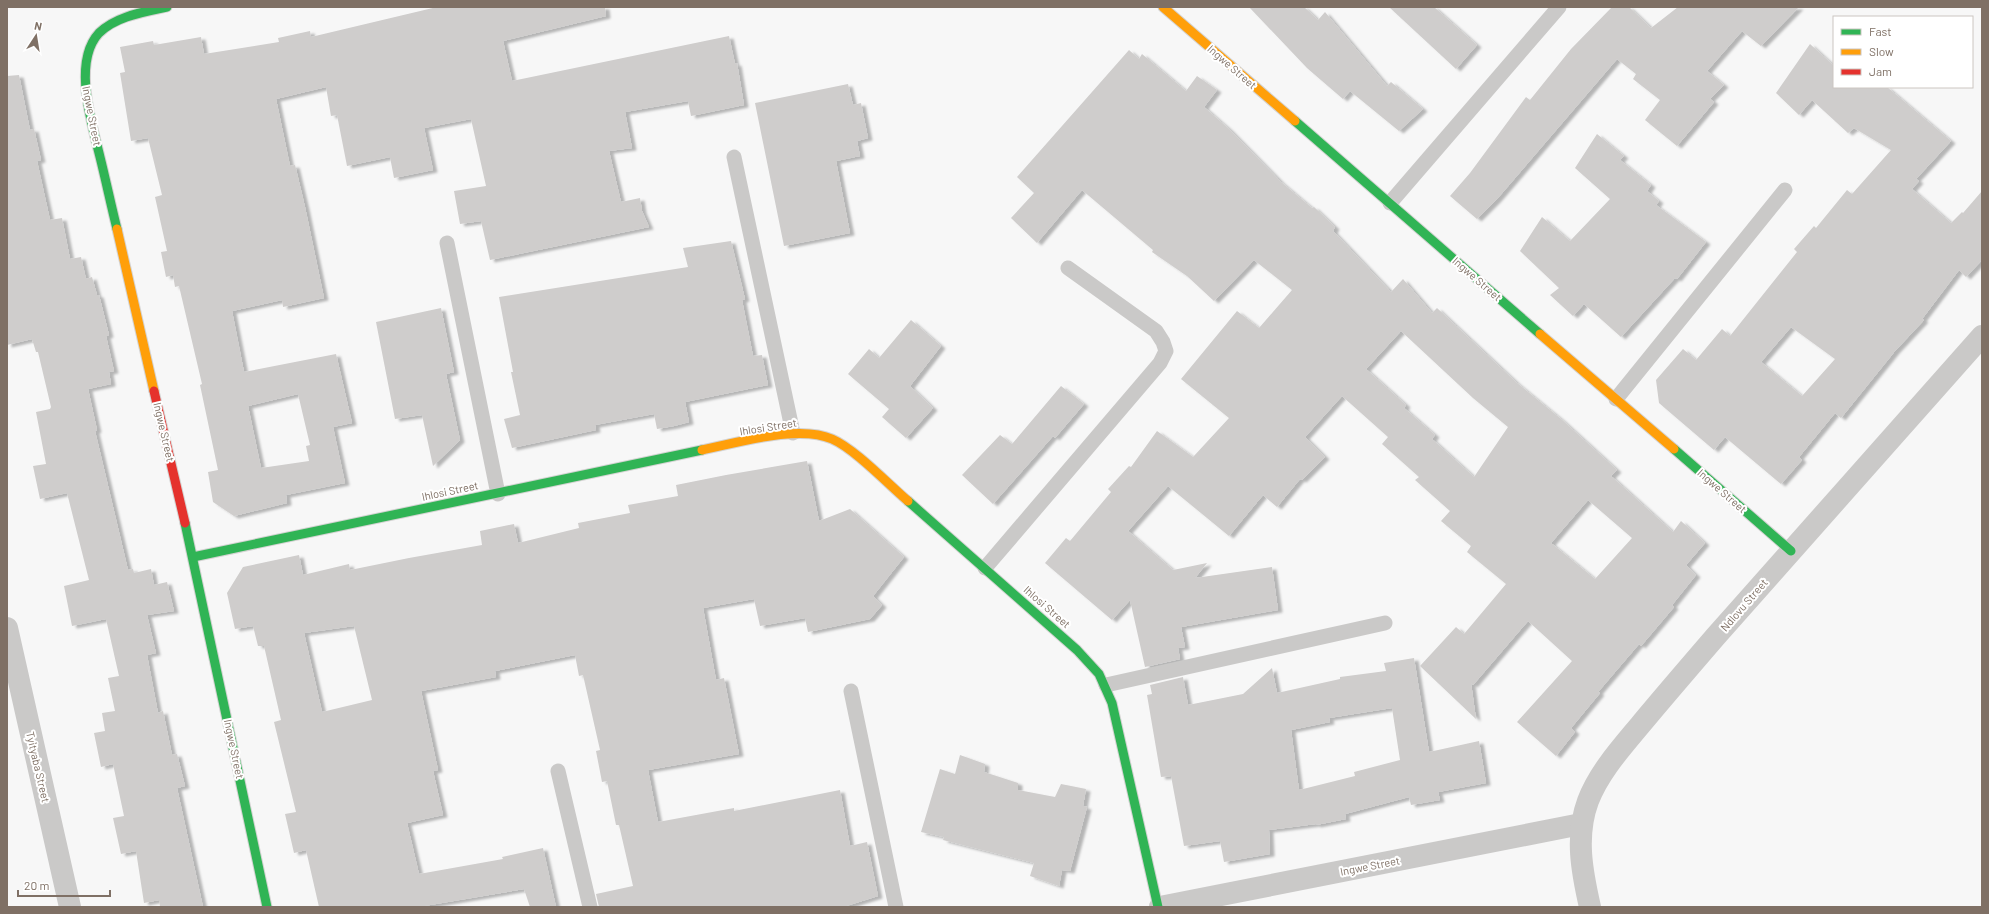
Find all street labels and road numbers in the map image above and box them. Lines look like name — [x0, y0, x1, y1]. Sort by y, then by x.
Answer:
street label: Ingwe Street — [1205, 42, 1259, 91]
street label: Ingwe Street — [80, 85, 105, 147]
street label: Ingwe Street — [1450, 254, 1504, 303]
street label: Ingwe Street — [151, 401, 178, 463]
street label: Ihlosi Street — [738, 416, 797, 437]
street label: Ingwe Street — [1695, 466, 1749, 515]
street label: Ihlosi Street — [420, 478, 479, 503]
street label: Ndlovu Street — [1717, 576, 1770, 634]
street label: Ihlosi Street — [1021, 583, 1073, 630]
street label: Ingwe Street — [222, 718, 247, 780]
street label: Tyityaba Street — [24, 730, 53, 804]
street label: Ingwe Street — [1339, 853, 1401, 878]

